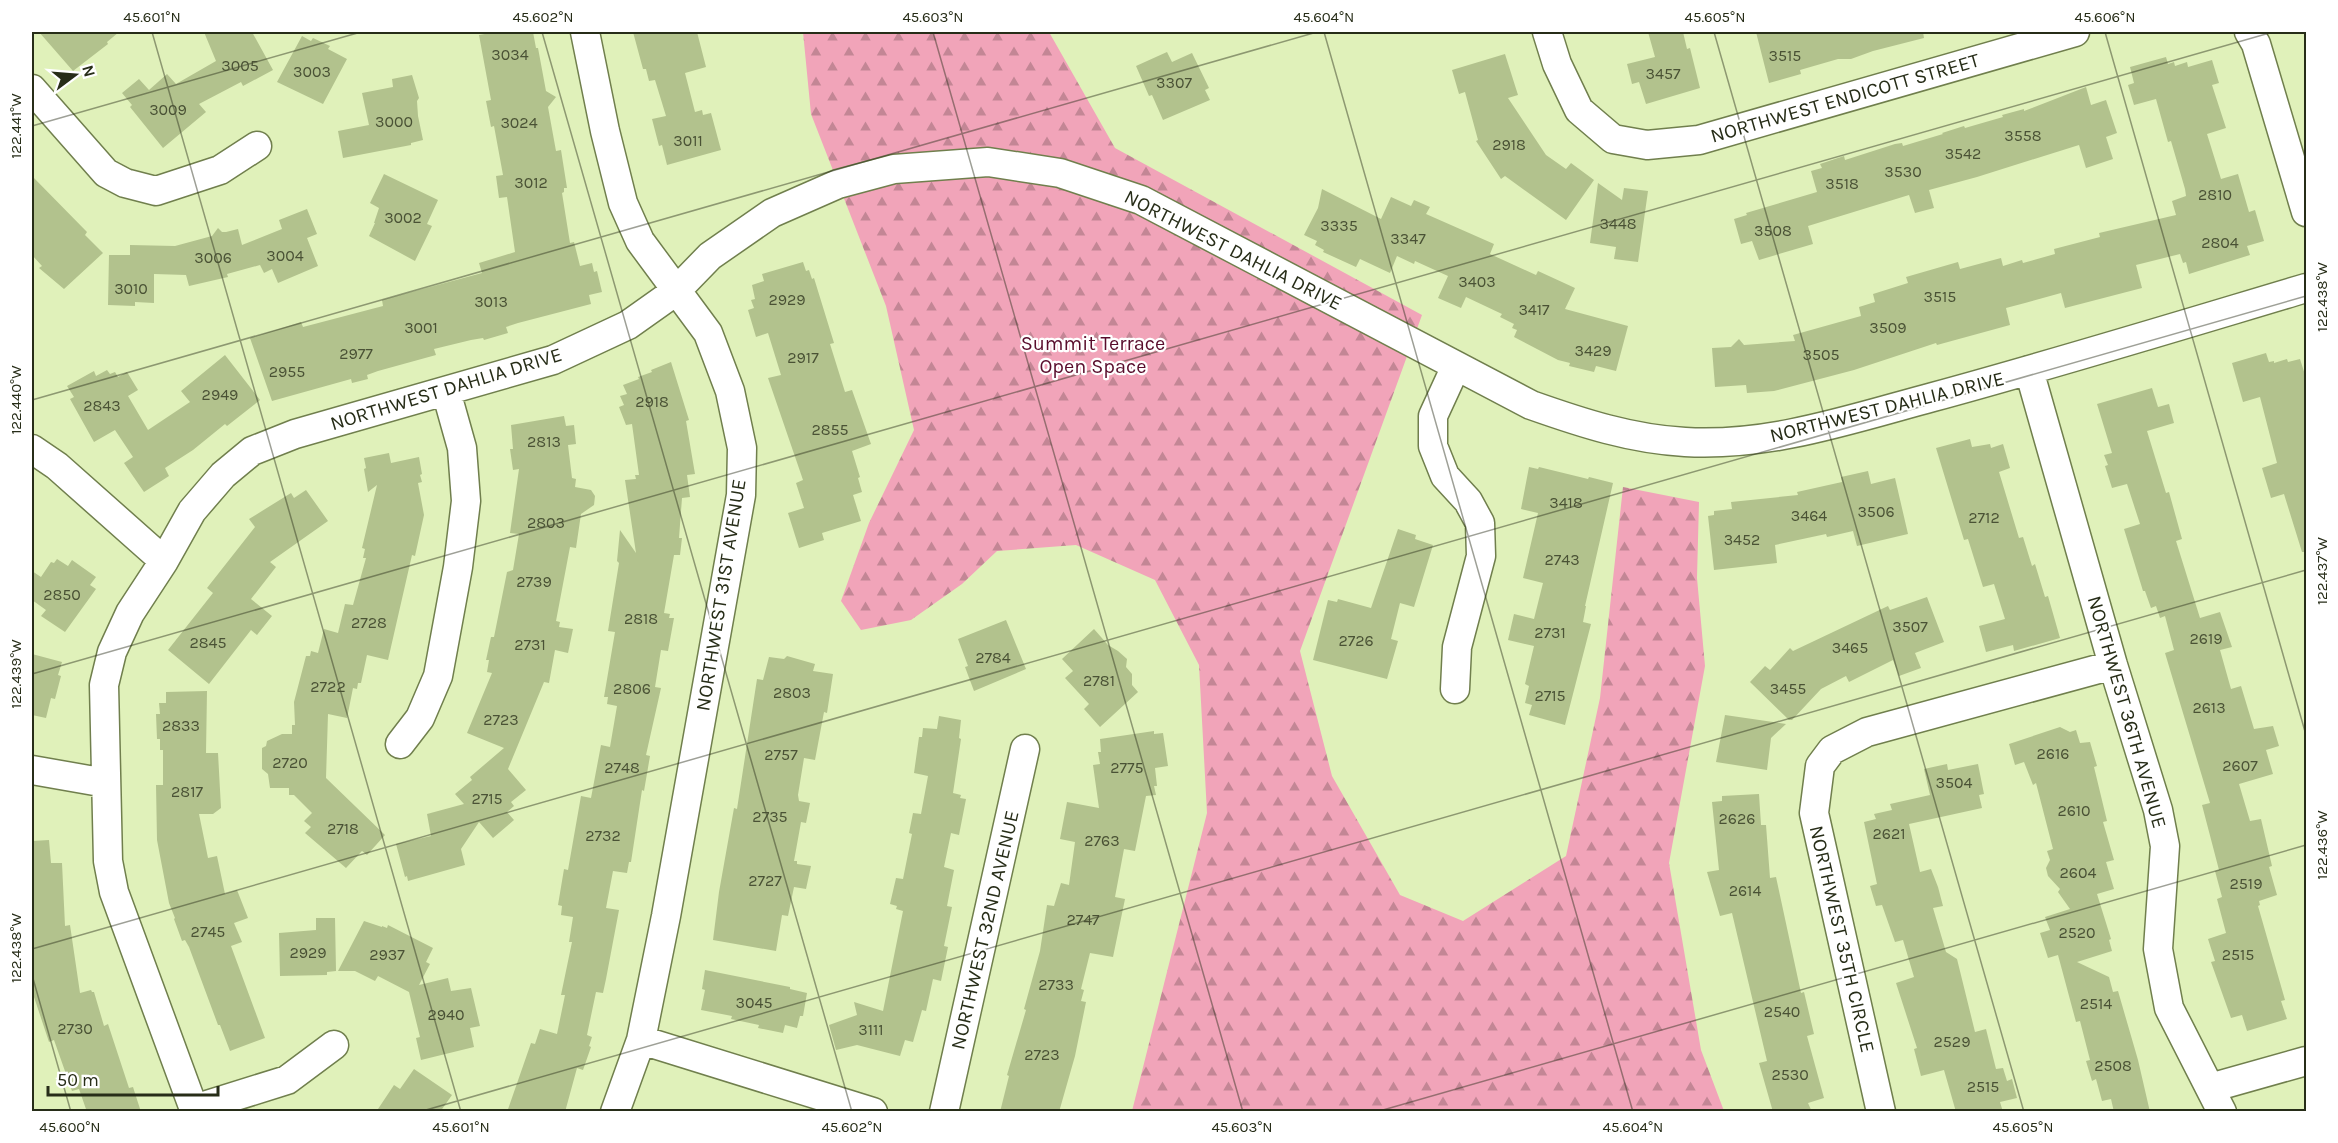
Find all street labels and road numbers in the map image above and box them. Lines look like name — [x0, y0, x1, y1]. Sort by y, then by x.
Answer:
street label: NORTHWEST ENDICOTT STREET — [1708, 49, 1982, 147]
street label: NORTHWEST DAHLIA DRIVE — [1120, 185, 1346, 315]
street label: NORTHWEST DAHLIA DRIVE — [327, 343, 565, 435]
street label: NORTHWEST DAHLIA DRIVE — [1767, 367, 2007, 447]
street label: NORTHWEST 31ST AVENUE — [691, 477, 751, 713]
street label: NORTHWEST 36TH AVENUE — [2083, 593, 2171, 831]
street label: NORTHWEST 32ND AVENUE — [946, 808, 1024, 1052]
street label: NORTHWEST 35TH CIRCLE — [1805, 823, 1879, 1055]

